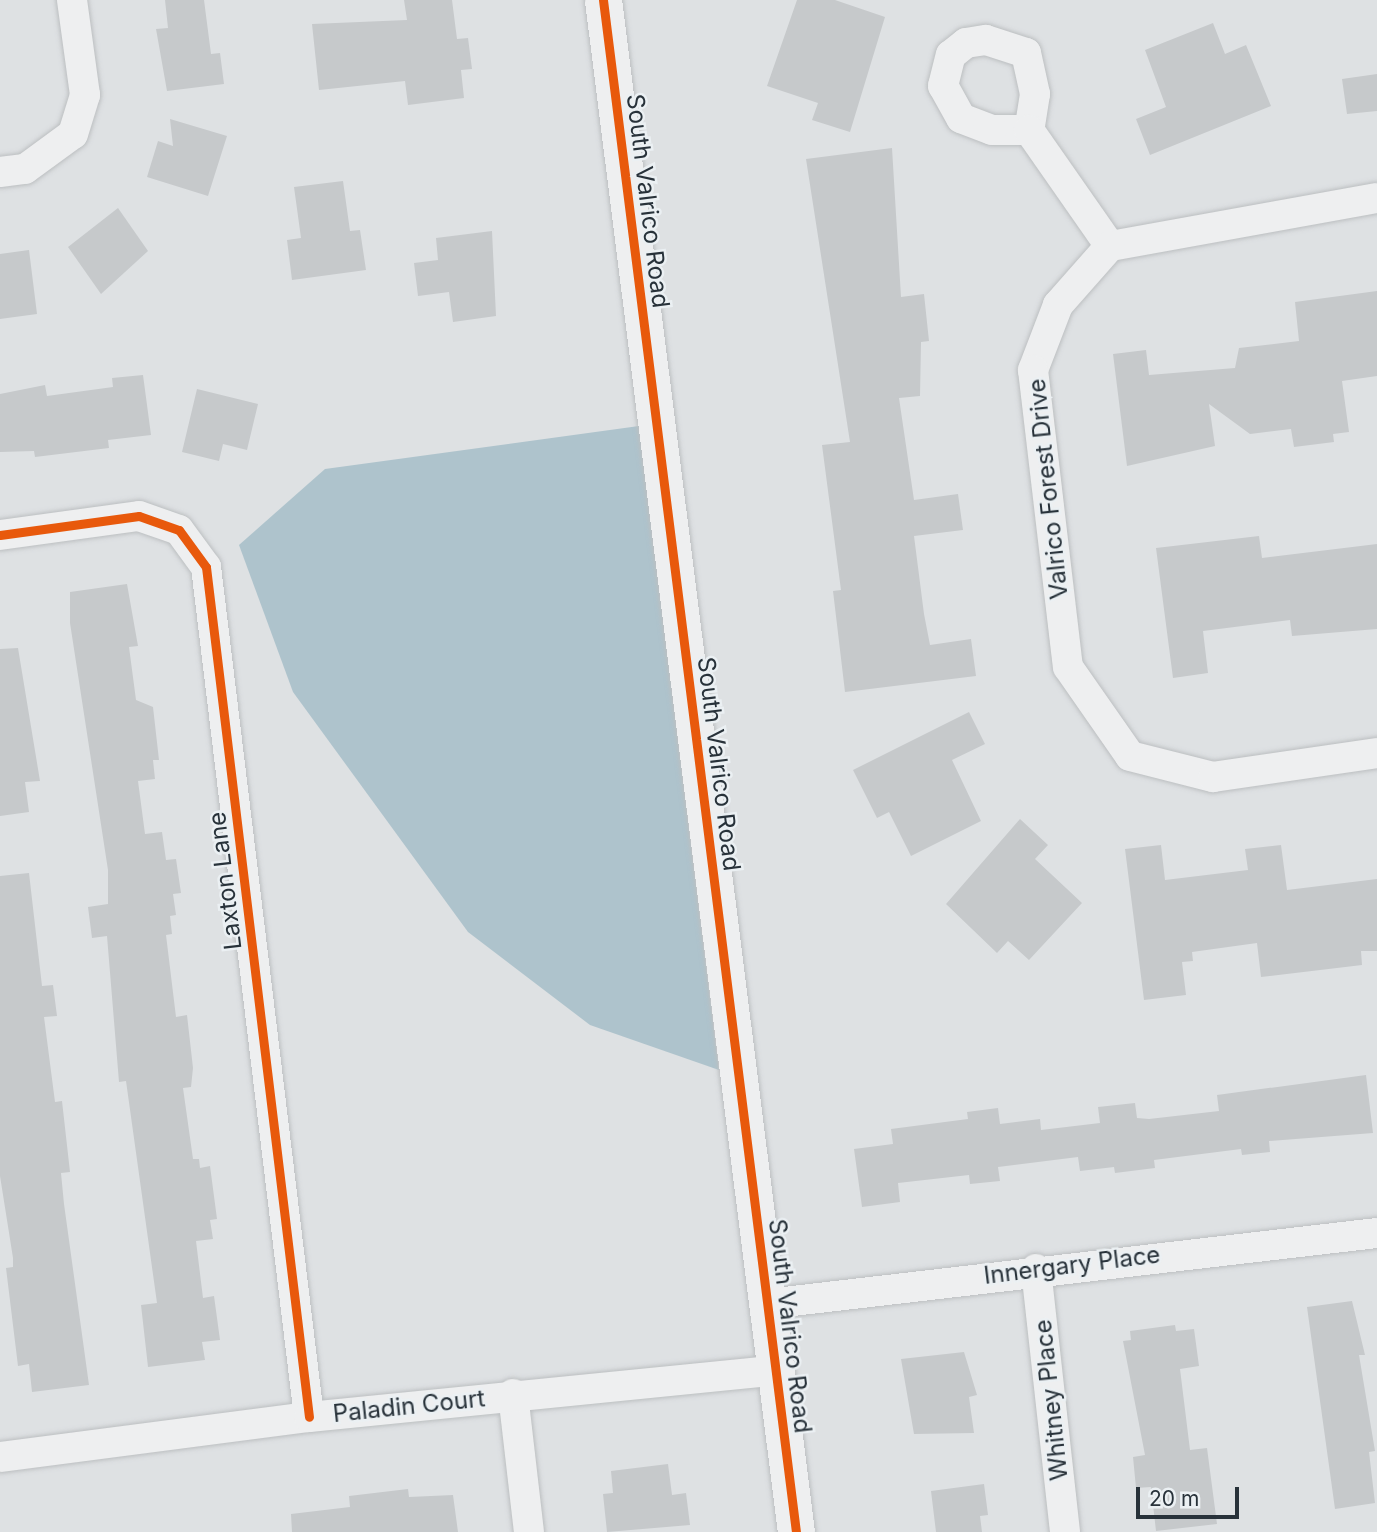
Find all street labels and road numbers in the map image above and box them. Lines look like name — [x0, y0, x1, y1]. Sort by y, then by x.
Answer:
street label: South Valrico Road — [621, 92, 675, 310]
street label: Valrico Forest Drive — [1022, 377, 1074, 601]
street label: South Valrico Road — [692, 655, 746, 873]
street label: Laxton Lane — [202, 810, 248, 952]
street label: South Valrico Road — [763, 1217, 817, 1435]
street label: Innergary Place — [982, 1240, 1162, 1290]
street label: Whitney Place — [1028, 1318, 1074, 1482]
street label: Paladin Court — [331, 1384, 487, 1428]

